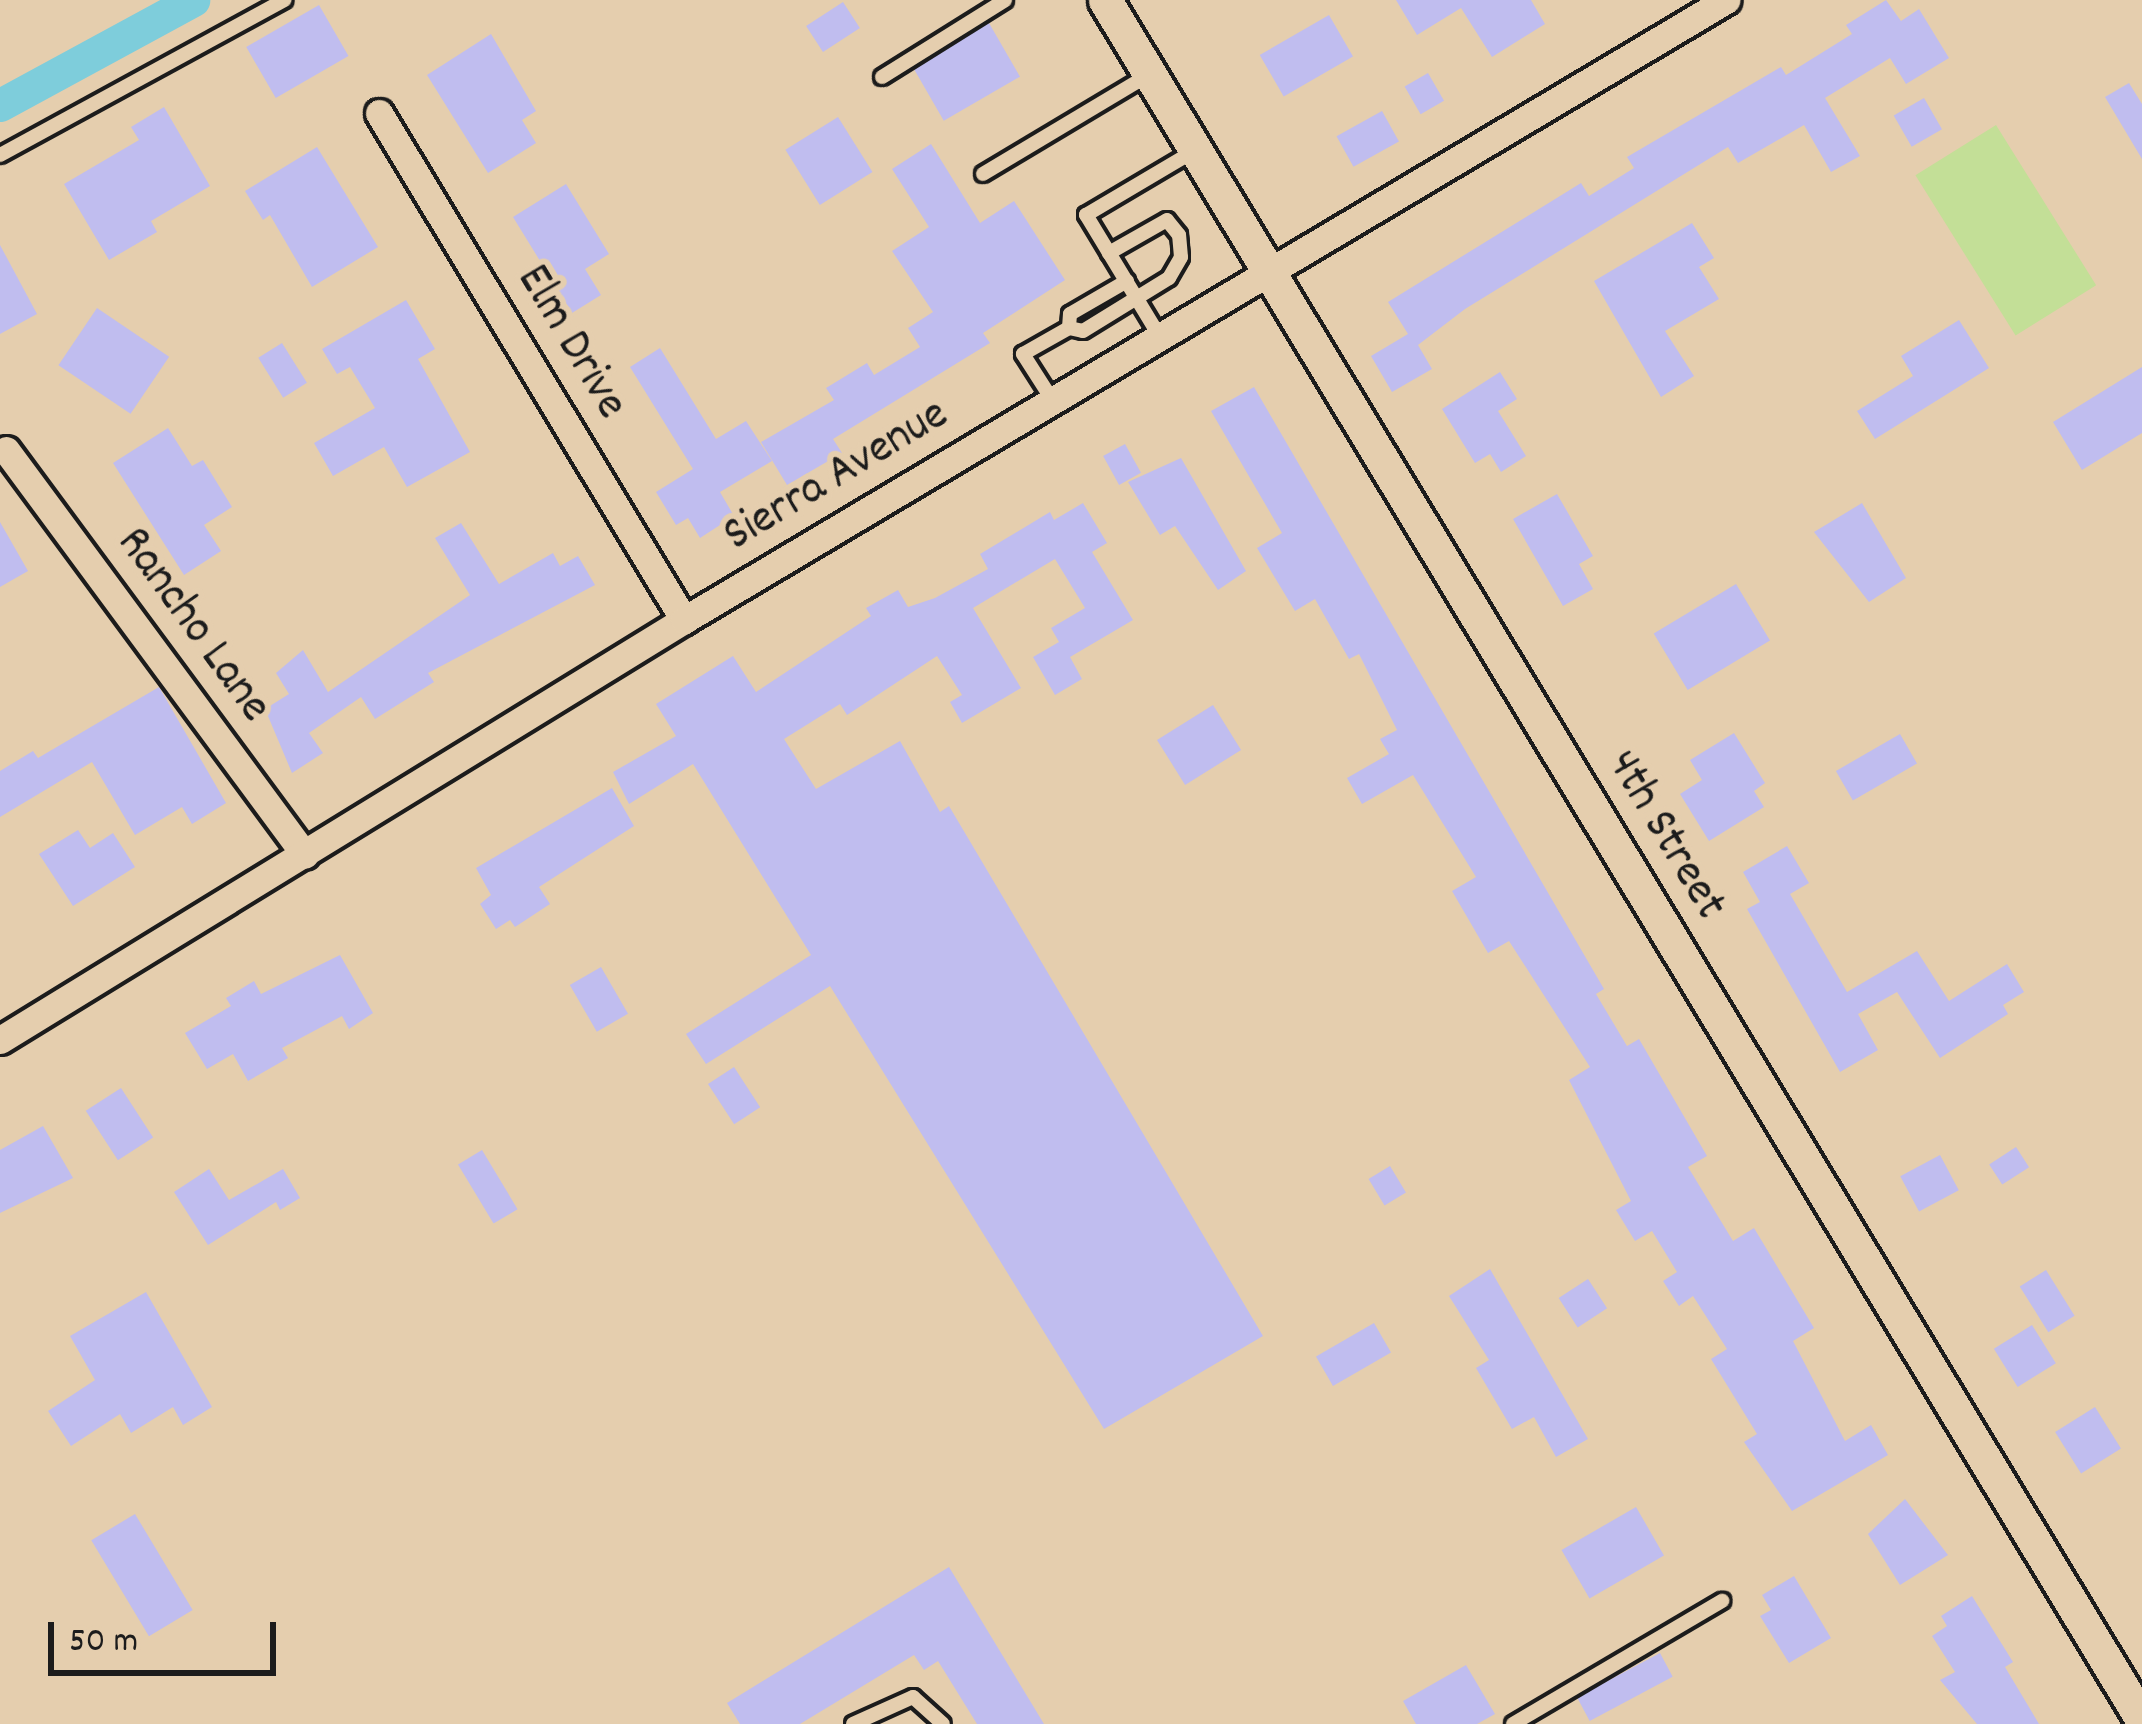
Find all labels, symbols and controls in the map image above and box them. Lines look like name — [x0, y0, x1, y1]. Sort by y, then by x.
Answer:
street label: Elm Drive — [502, 255, 638, 431]
street label: Sierra Avenue — [714, 388, 960, 566]
street label: Rancho Lane — [102, 517, 282, 735]
street label: 4th Street — [1591, 741, 1737, 931]
scale bar — [54, 1598, 282, 1672]
text: 50 m — [69, 1617, 138, 1669]

